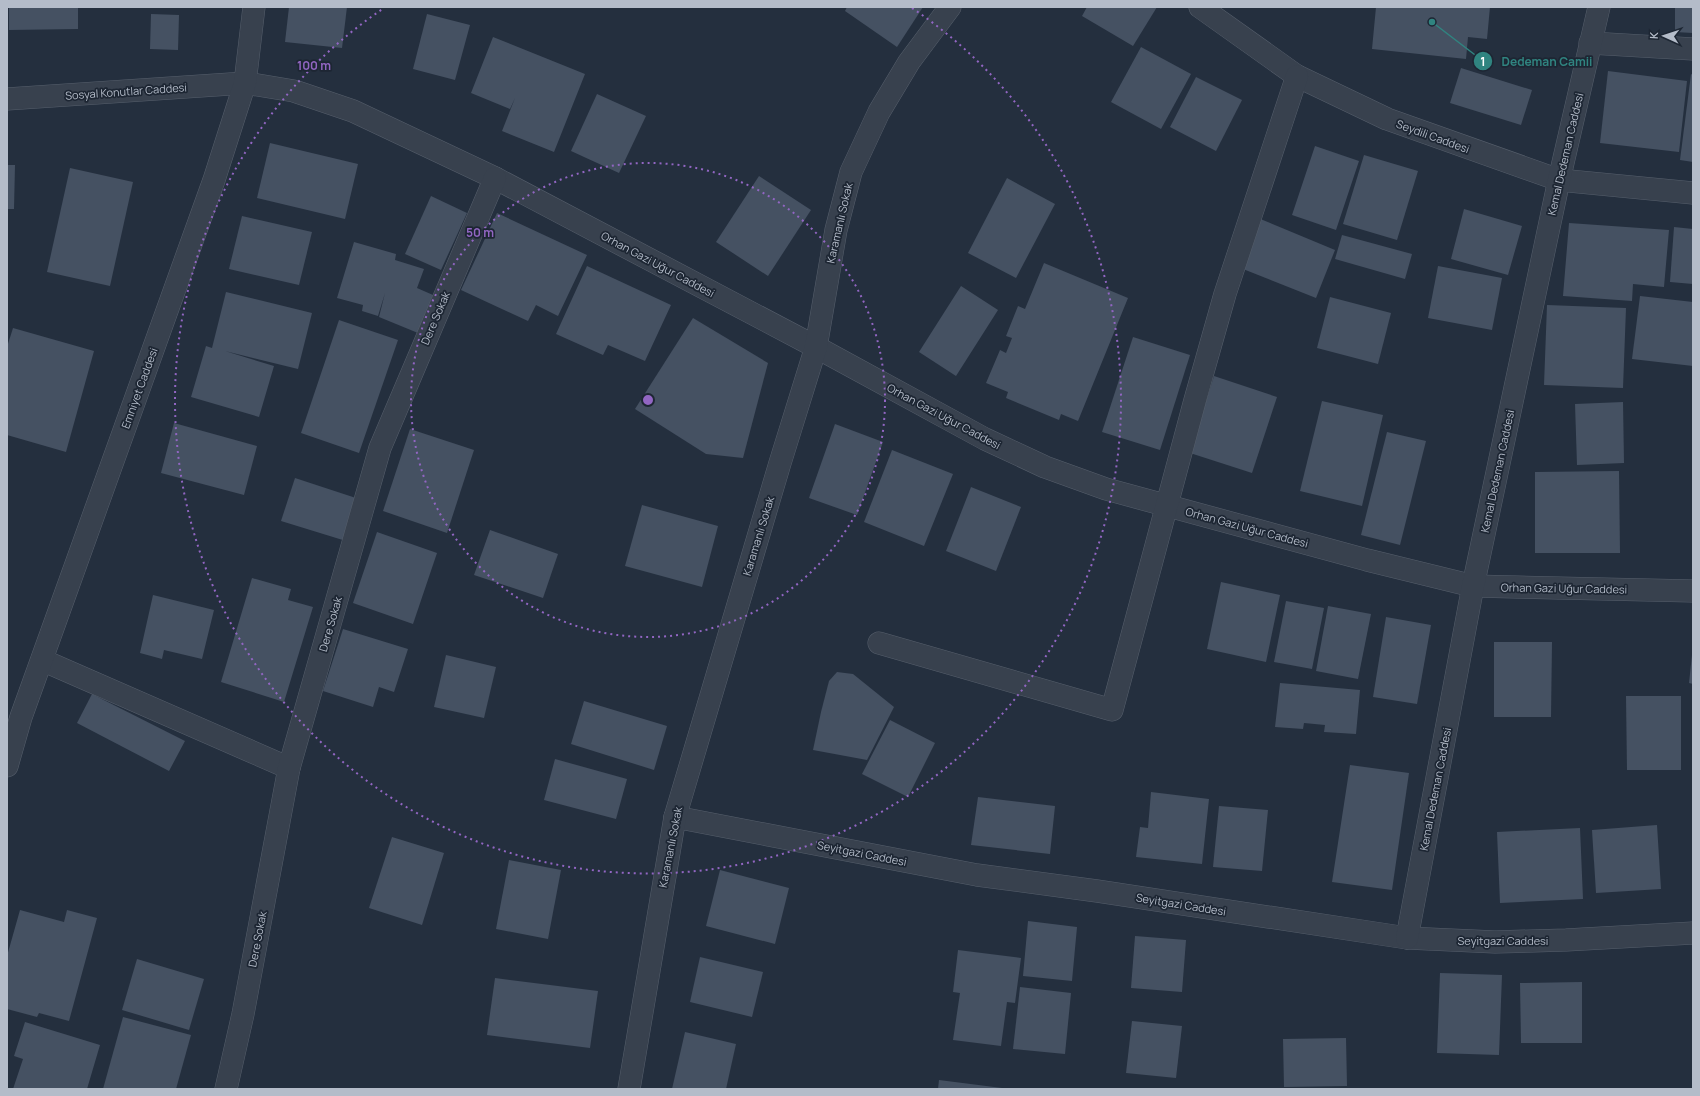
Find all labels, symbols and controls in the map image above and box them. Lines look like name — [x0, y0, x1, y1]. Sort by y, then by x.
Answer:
north arrow — [1644, 16, 1684, 56]
text: K — [1646, 31, 1661, 39]
callout: Dedeman Camii — [1473, 49, 1600, 73]
text: 1 — [1480, 53, 1486, 70]
text: Dedeman Camii — [1502, 53, 1592, 70]
text: 100 m — [297, 57, 331, 74]
street label: Sosyal Konutlar Caddesi — [65, 79, 187, 103]
street label: Kemal Dedeman Caddesi — [1544, 91, 1586, 217]
street label: Seydili Caddesi — [1394, 116, 1472, 156]
street label: Karamanlı Sokak — [822, 181, 856, 265]
text: 50 m — [466, 224, 494, 241]
street label: Orhan Gazi Uğur Caddesi — [599, 228, 717, 300]
street label: Dere Sokak — [417, 289, 453, 347]
street label: Emniyet Caddesi — [117, 345, 161, 431]
street label: Orhan Gazi Uğur Caddesi — [885, 380, 1003, 452]
centre of rings — [641, 393, 655, 407]
street label: Kemal Dedeman Caddesi — [1477, 408, 1517, 534]
street label: Karamanlı Sokak — [739, 494, 777, 577]
street label: Orhan Gazi Uğur Caddesi — [1184, 503, 1310, 551]
street label: Orhan Gazi Uğur Caddesi — [1501, 579, 1627, 597]
street label: Dere Sokak — [315, 594, 345, 653]
street label: Kemal Dedeman Caddesi — [1416, 726, 1454, 852]
street label: Karamanlı Sokak — [655, 805, 685, 889]
street label: Seyitgazi Caddesi — [816, 837, 908, 869]
street label: Seyitgazi Caddesi — [1135, 889, 1227, 919]
street label: Dere Sokak — [244, 909, 270, 968]
street label: Seyitgazi Caddesi — [1458, 933, 1548, 948]

